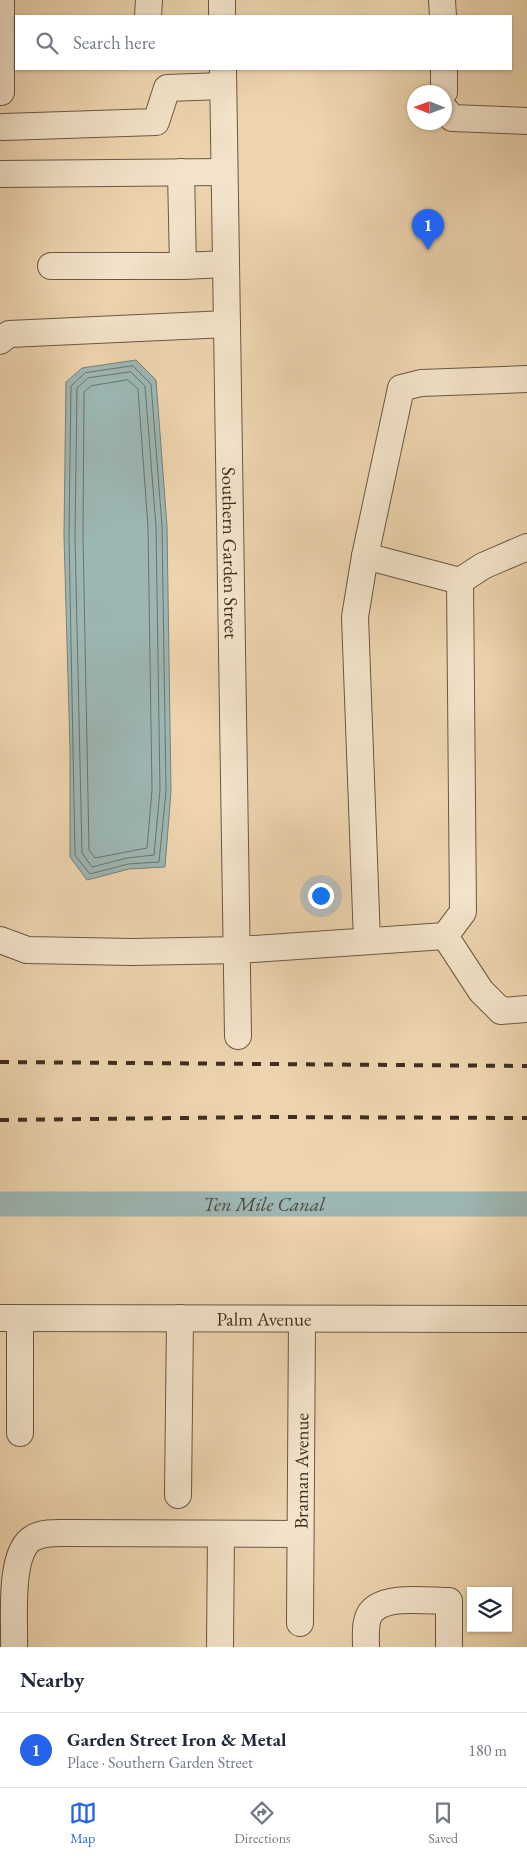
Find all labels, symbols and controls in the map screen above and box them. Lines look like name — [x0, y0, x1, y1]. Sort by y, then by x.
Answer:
search box — [15, 15, 512, 70]
icon: search — [33, 29, 61, 57]
text: Search here — [73, 30, 155, 55]
north arrow — [407, 85, 452, 130]
pin: 1 — [412, 209, 444, 250]
street label: Southern Garden Street — [217, 467, 244, 639]
your location — [308, 883, 334, 909]
water label: Ten Mile Canal — [203, 1191, 326, 1217]
street label: Palm Avenue — [217, 1306, 311, 1331]
street label: Braman Avenue — [288, 1413, 314, 1529]
map controls — [467, 1587, 512, 1632]
button: layers — [467, 1587, 512, 1632]
text: Nearby — [20, 1666, 84, 1693]
text: Garden Street Iron & Metal — [67, 1727, 286, 1752]
text: 1 — [32, 1740, 40, 1761]
text: 180 m — [468, 1740, 507, 1761]
text: Place · Southern Garden Street — [67, 1752, 253, 1773]
tab: Map — [69, 1799, 97, 1847]
tab: Directions — [234, 1799, 291, 1847]
tab: Saved — [428, 1799, 458, 1847]

